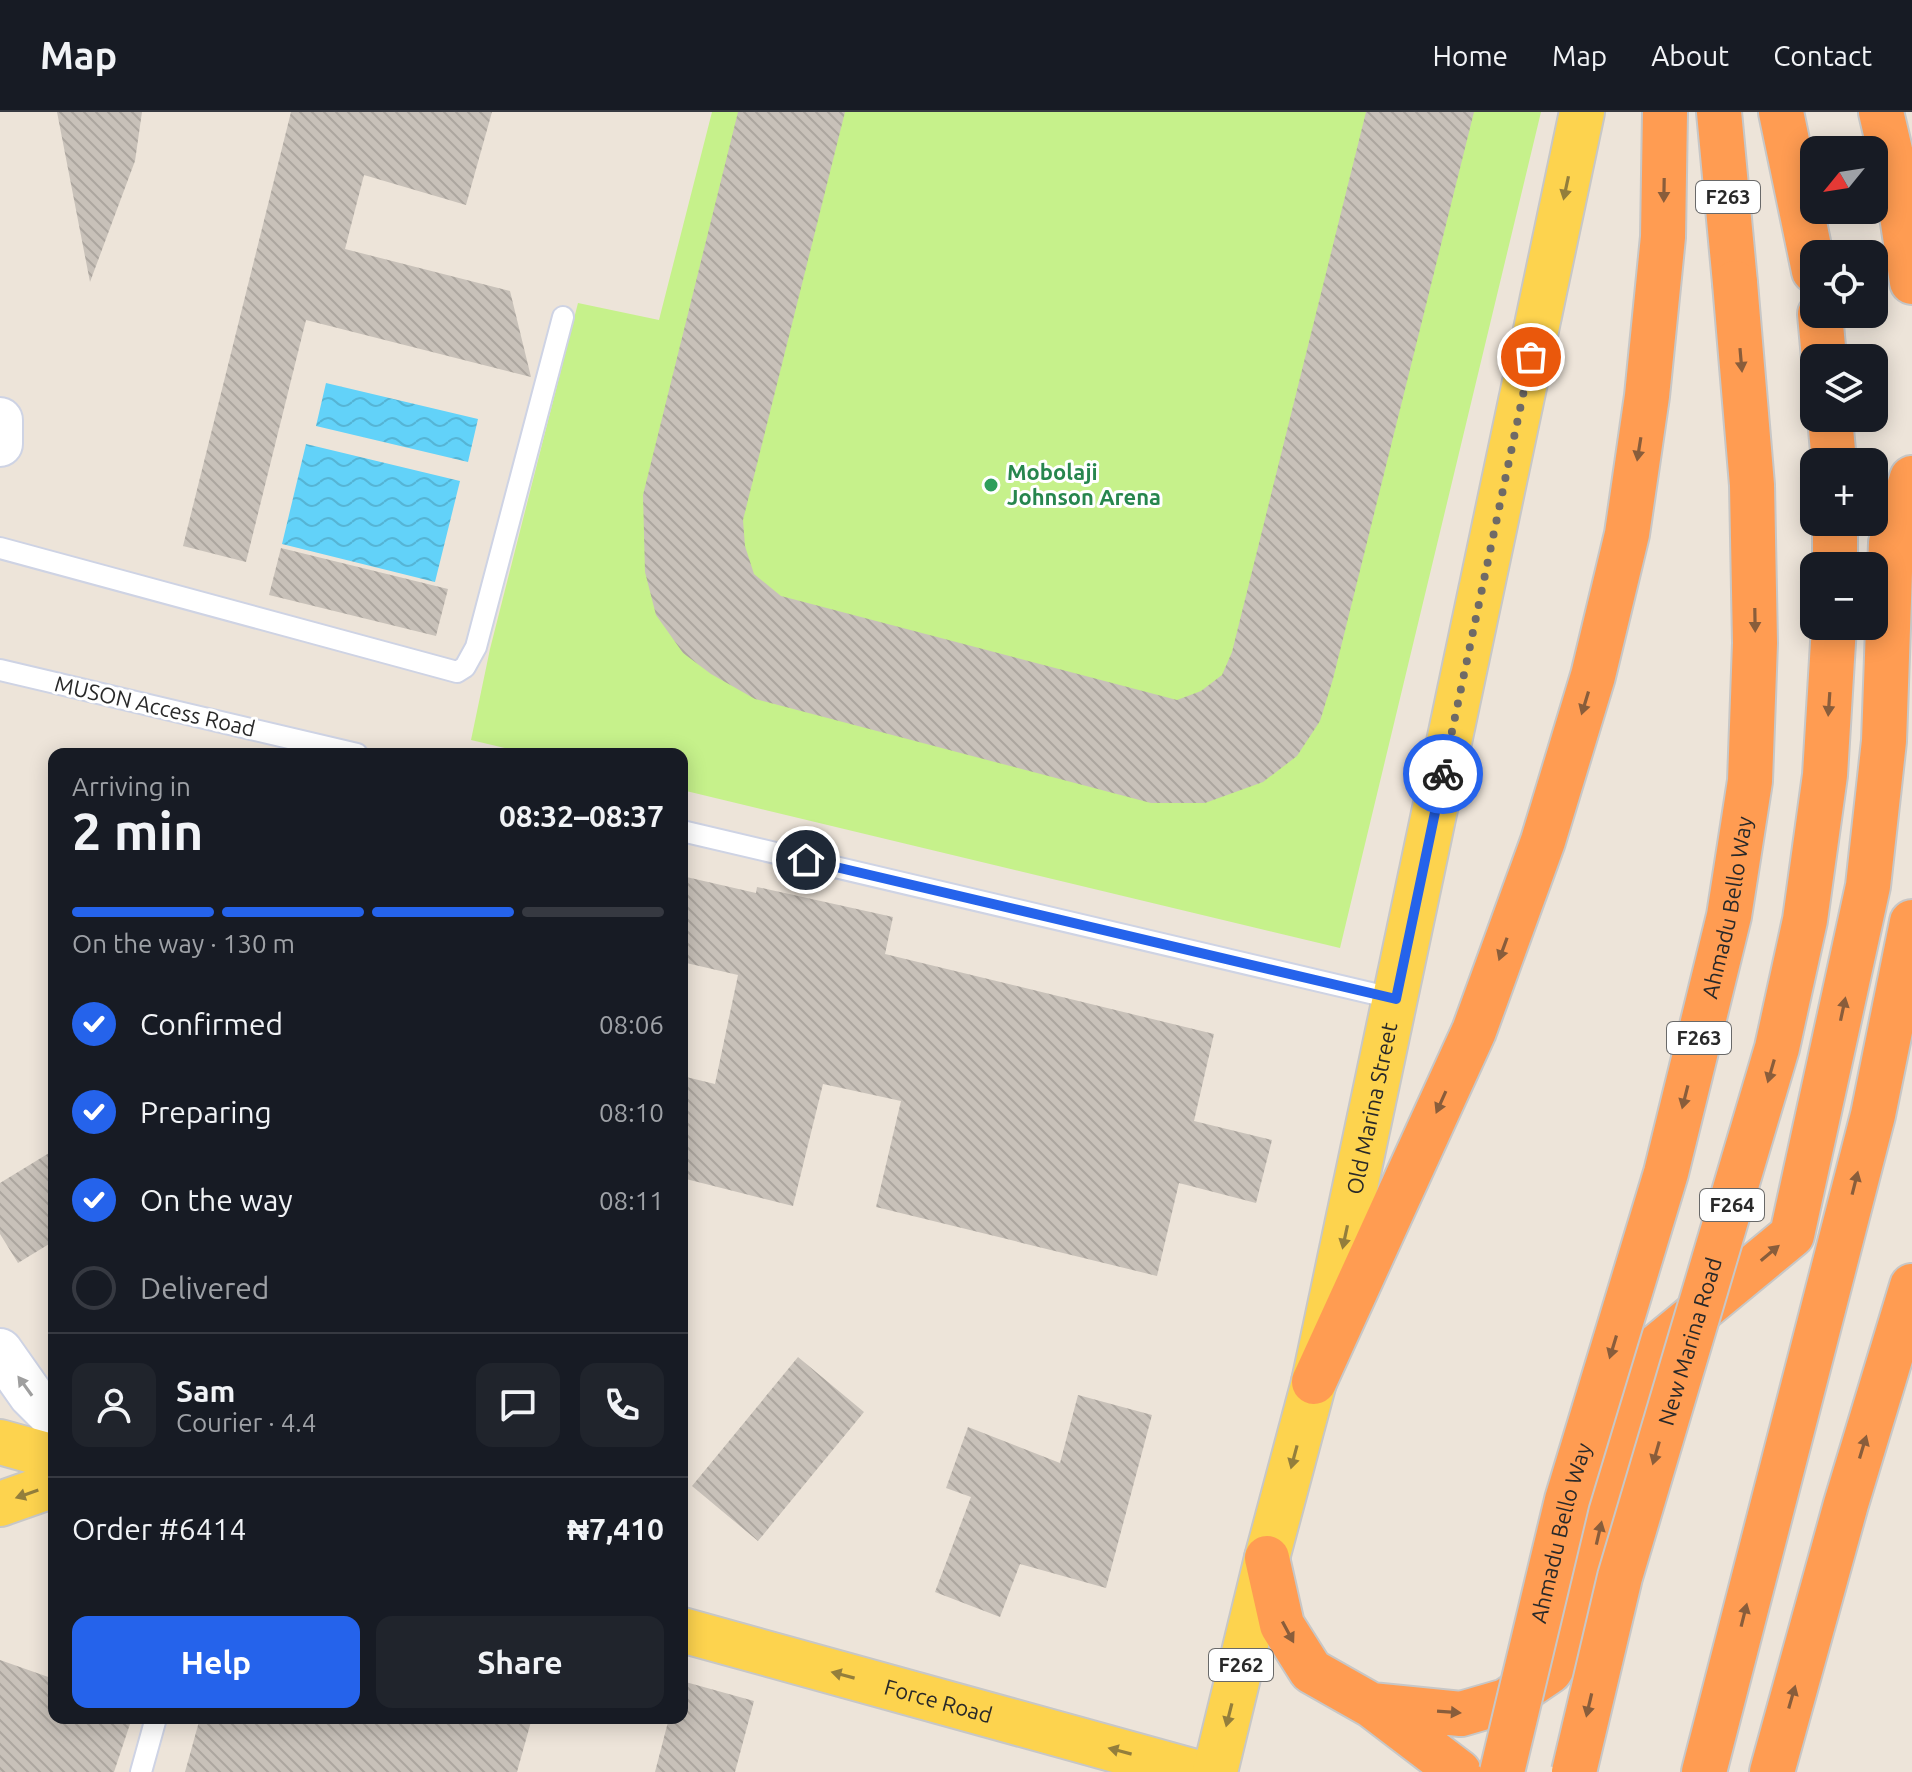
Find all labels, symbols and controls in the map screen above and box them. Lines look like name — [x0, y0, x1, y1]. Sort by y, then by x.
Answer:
text: Map — [40, 34, 117, 76]
text: Home — [1433, 40, 1508, 71]
text: Map — [1552, 40, 1607, 71]
text: About — [1651, 40, 1729, 71]
text: Contact — [1773, 40, 1872, 71]
north arrow — [1800, 136, 1888, 224]
map controls — [1800, 136, 1888, 640]
one-way arrow — [1559, 176, 1572, 201]
one-way arrow — [1658, 178, 1670, 203]
road number: F263 — [1696, 181, 1760, 213]
button: locate — [1800, 240, 1888, 328]
pin — [1497, 323, 1565, 391]
icon: bag — [1509, 335, 1553, 379]
button: layers — [1800, 344, 1888, 432]
one-way arrow — [1735, 348, 1748, 373]
one-way arrow — [1632, 436, 1645, 461]
button: + — [1800, 448, 1888, 536]
place label: Mobolaji Johnson Arena — [1007, 459, 1161, 509]
marker: Mobolaji Johnson Arena — [982, 476, 1000, 494]
button: − — [1800, 552, 1888, 640]
one-way arrow — [1748, 608, 1761, 633]
street label: MUSON Access Road — [52, 670, 258, 741]
one-way arrow — [1578, 691, 1591, 715]
one-way arrow — [1822, 692, 1835, 717]
courier — [1403, 734, 1483, 814]
icon: bike — [1421, 752, 1465, 796]
text: Arriving in — [72, 772, 191, 801]
text: 08:32–08:37 — [499, 799, 664, 833]
text: 2 min — [72, 802, 203, 860]
street label: Ahmadu Bello Way — [1696, 814, 1756, 1001]
pin — [772, 826, 840, 894]
icon: home — [784, 838, 828, 882]
text: On the way · 130 m — [72, 929, 295, 958]
one-way arrow — [1496, 937, 1509, 961]
one-way arrow — [1837, 996, 1850, 1021]
icon: check — [72, 1002, 116, 1046]
text: Confirmed — [140, 1007, 283, 1041]
text: 08:06 — [599, 1010, 664, 1039]
street label: Old Marina Street — [1341, 1020, 1402, 1197]
road number: F263 — [1667, 1022, 1731, 1054]
one-way arrow — [1764, 1059, 1777, 1083]
one-way arrow — [1678, 1085, 1690, 1110]
icon: check — [72, 1090, 116, 1134]
one-way arrow — [1435, 1090, 1448, 1114]
text: Preparing — [140, 1095, 272, 1129]
text: 08:10 — [599, 1098, 664, 1127]
one-way arrow — [1849, 1171, 1861, 1196]
icon: check — [72, 1178, 116, 1222]
text: On the way — [140, 1183, 293, 1217]
text: 08:11 — [599, 1186, 664, 1215]
road number: F264 — [1700, 1189, 1764, 1221]
one-way arrow — [1338, 1225, 1351, 1250]
one-way arrow — [1760, 1245, 1780, 1262]
street label: New Marina Road — [1653, 1254, 1726, 1428]
text: Delivered — [140, 1271, 269, 1305]
one-way arrow — [1606, 1335, 1619, 1359]
button: person — [72, 1363, 156, 1447]
button: chat — [476, 1363, 560, 1447]
button: phone — [580, 1363, 664, 1447]
text: Sam — [176, 1374, 235, 1408]
one-way arrow — [17, 1375, 33, 1397]
text: Courier · 4.4 — [176, 1408, 316, 1437]
one-way arrow — [1857, 1434, 1870, 1458]
street label: Ahmadu Bello Way — [1525, 1439, 1596, 1626]
one-way arrow — [1649, 1442, 1662, 1466]
one-way arrow — [1288, 1445, 1300, 1470]
one-way arrow — [15, 1488, 39, 1500]
text: Order #6414 — [72, 1512, 246, 1546]
text: ₦7,410 — [567, 1512, 664, 1546]
one-way arrow — [1593, 1521, 1606, 1546]
one-way arrow — [1738, 1602, 1750, 1627]
button: Help — [72, 1616, 360, 1708]
button: Share — [376, 1616, 664, 1708]
one-way arrow — [1281, 1621, 1294, 1644]
road number: F262 — [1209, 1649, 1273, 1681]
one-way arrow — [830, 1668, 855, 1680]
street label: Force Road — [882, 1674, 995, 1727]
one-way arrow — [1786, 1684, 1799, 1708]
one-way arrow — [1582, 1692, 1595, 1717]
one-way arrow — [1222, 1703, 1235, 1728]
one-way arrow — [1437, 1706, 1462, 1719]
one-way arrow — [1108, 1745, 1133, 1757]

